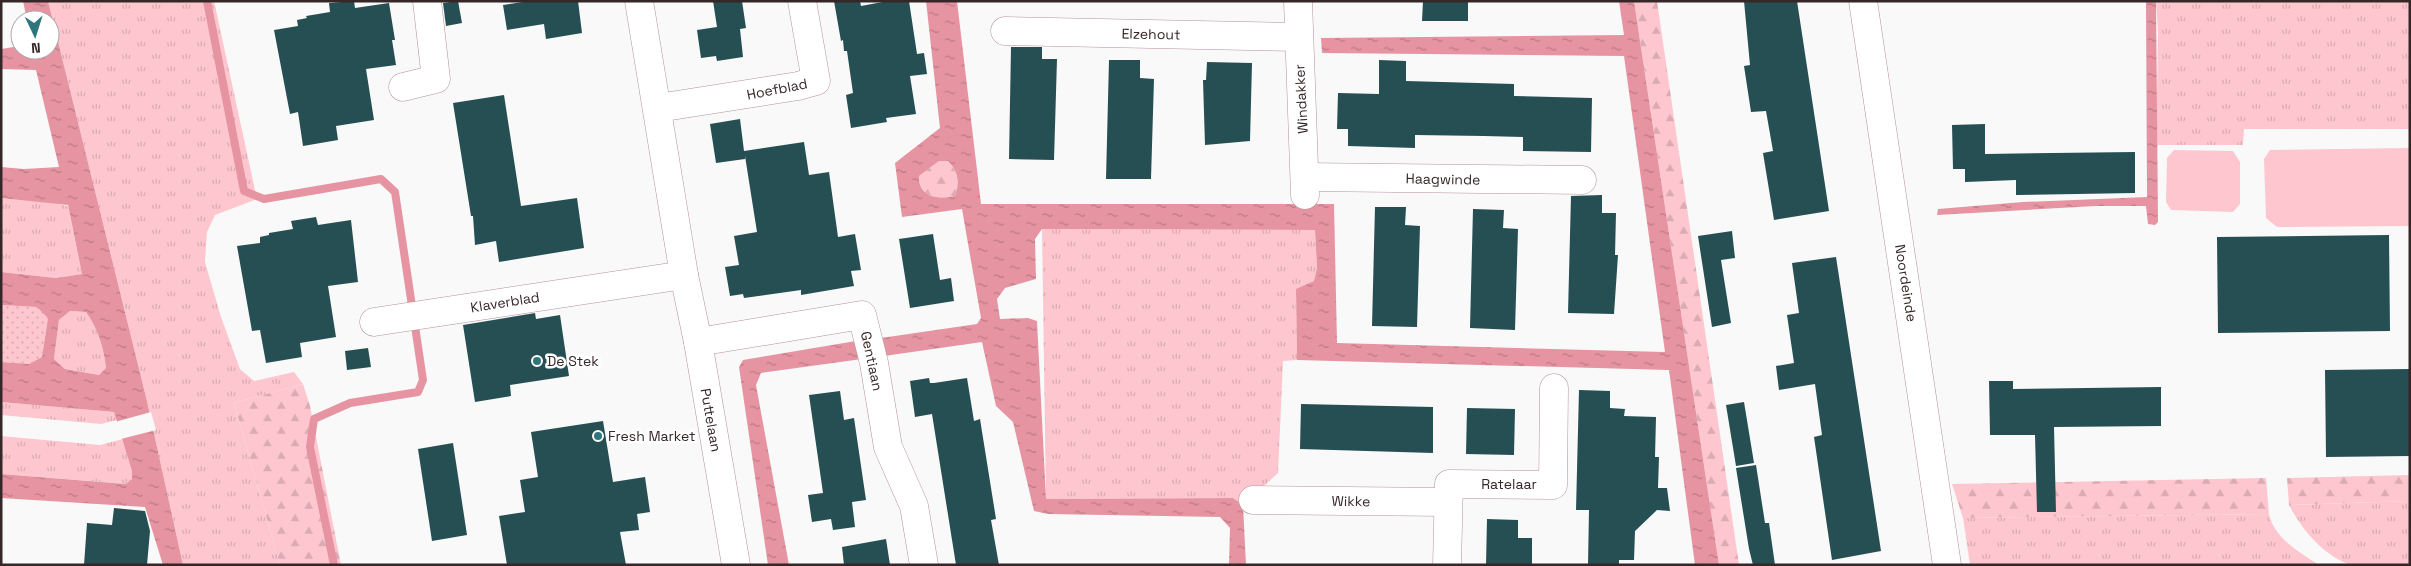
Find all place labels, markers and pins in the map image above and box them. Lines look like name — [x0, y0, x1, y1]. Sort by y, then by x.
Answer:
place label: De Stek — [547, 352, 599, 370]
marker: De Stek — [531, 355, 543, 367]
place label: Fresh Market — [608, 427, 696, 445]
marker: Fresh Market — [592, 430, 604, 442]

